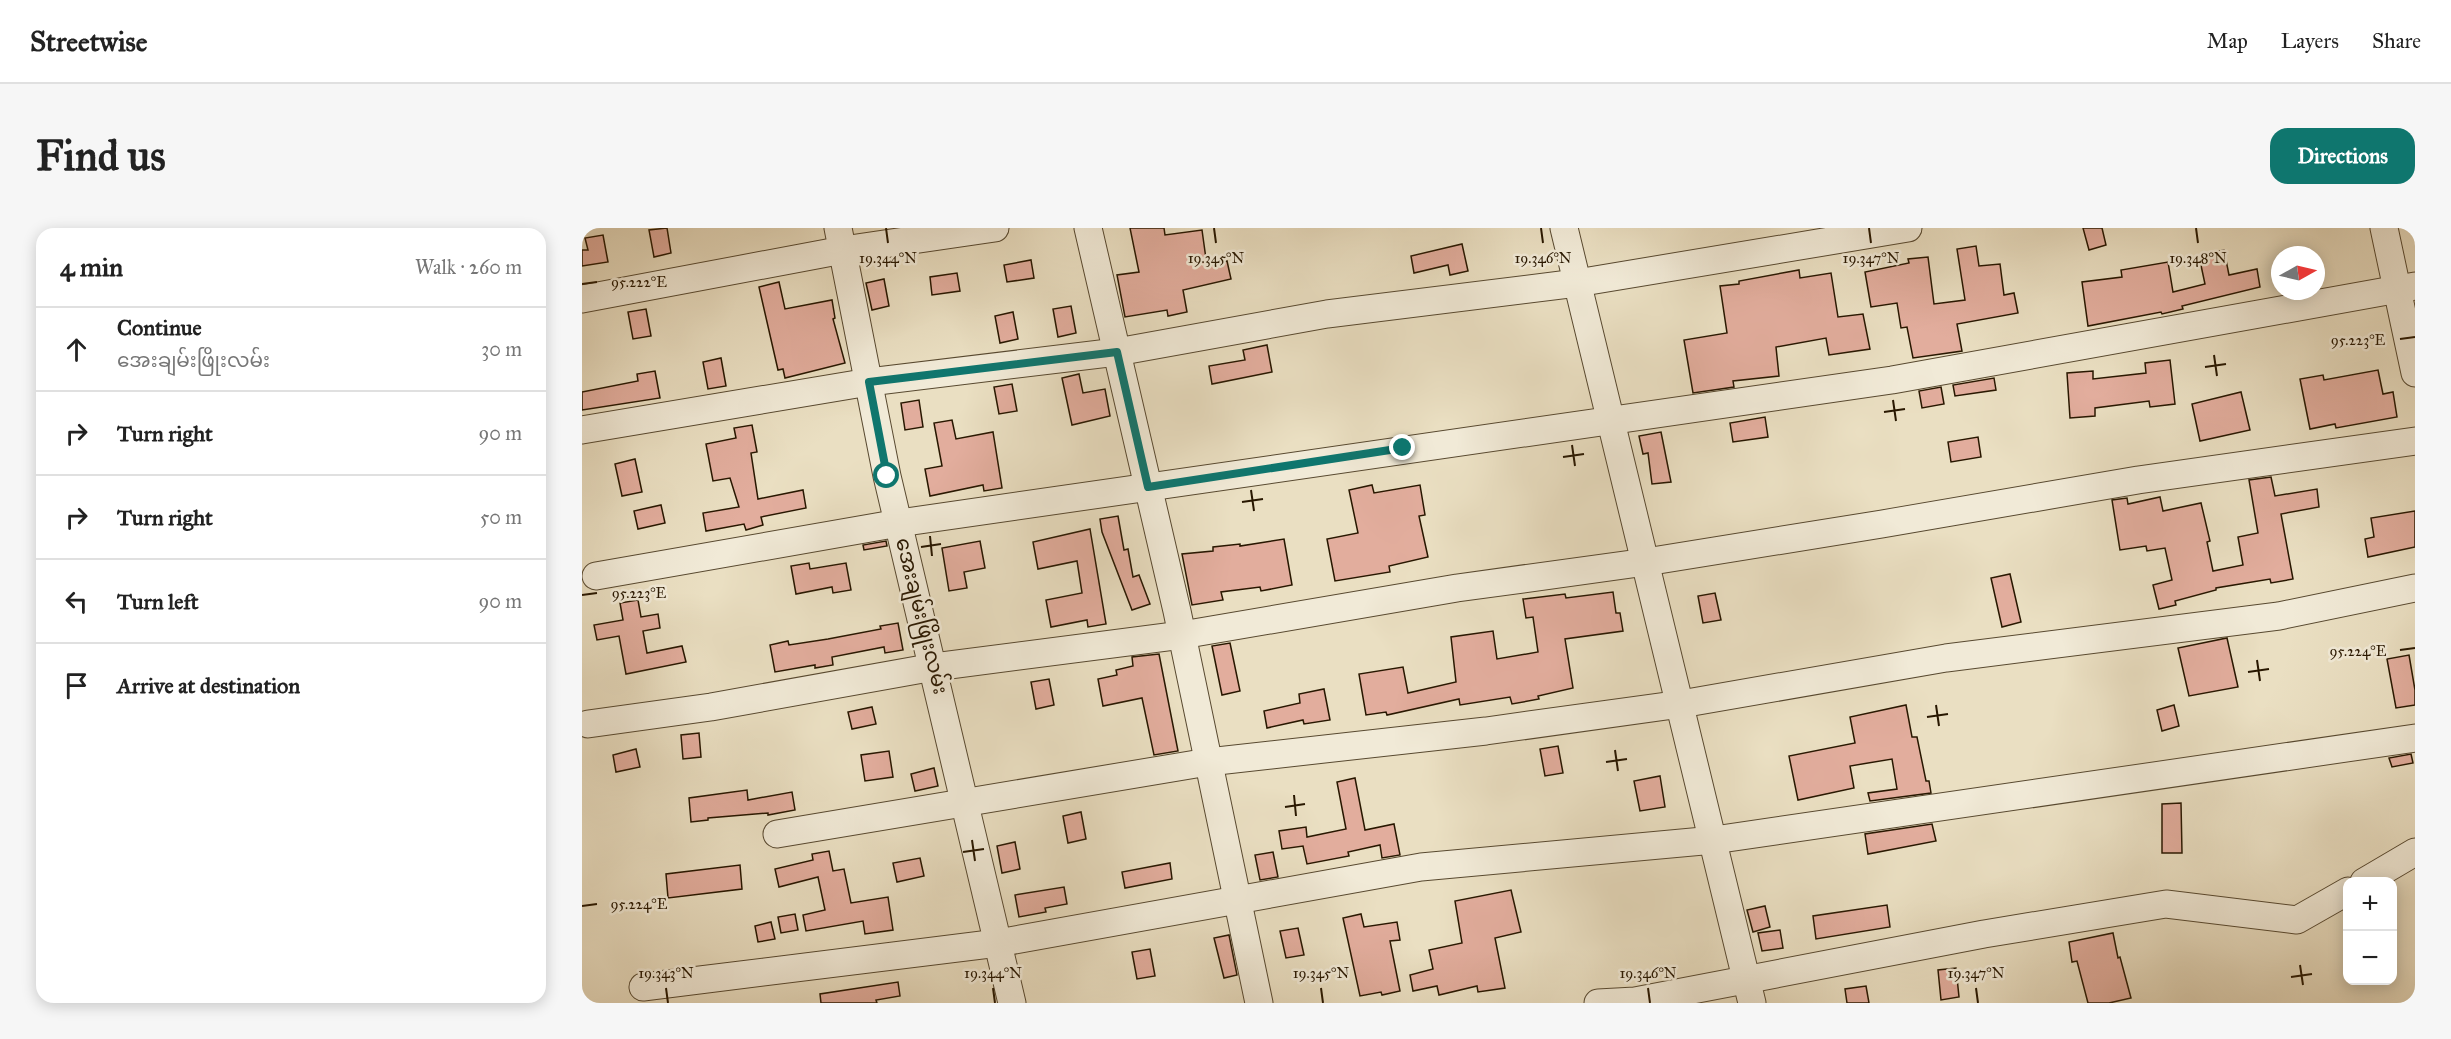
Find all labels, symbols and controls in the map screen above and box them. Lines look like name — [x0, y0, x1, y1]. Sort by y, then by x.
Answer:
text: Streetwise — [30, 24, 147, 59]
text: Map — [2207, 28, 2248, 54]
text: Layers — [2281, 28, 2339, 54]
text: Share — [2372, 28, 2421, 54]
button: Directions — [2270, 128, 2415, 184]
text: Find us — [36, 130, 166, 182]
north arrow — [2271, 246, 2325, 300]
text: 19.344°N — [859, 249, 917, 267]
text: 19.345°N — [1188, 249, 1245, 267]
text: 19.346°N — [1514, 249, 1572, 267]
text: 19.347°N — [1843, 249, 1900, 267]
text: 19.348°N — [2169, 249, 2227, 267]
text: 4 min — [60, 251, 123, 283]
text: Walk · 260 m — [415, 255, 522, 279]
text: 95.222°E — [611, 273, 667, 291]
text: Continue — [117, 314, 202, 341]
text: 95.223°E — [2331, 331, 2386, 349]
icon: ahead — [60, 333, 93, 366]
text: 30 m — [481, 337, 522, 361]
text: အေးချမ်းဖြိုးလမ်း — [117, 348, 270, 372]
icon: right — [60, 417, 93, 450]
text: Turn right — [117, 420, 213, 447]
text: 90 m — [479, 421, 522, 445]
route end — [1389, 434, 1415, 460]
route start — [873, 462, 899, 488]
icon: right — [60, 501, 93, 534]
text: Turn right — [117, 504, 213, 531]
text: 50 m — [480, 505, 522, 529]
street label: အေးချမ်းဖြိုးလမ်း — [885, 534, 957, 698]
text: 95.223°E — [612, 584, 667, 602]
icon: left — [60, 585, 93, 618]
text: Turn left — [117, 588, 199, 615]
text: 90 m — [479, 589, 522, 613]
text: 95.224°E — [2329, 642, 2387, 660]
icon: arrive — [60, 669, 93, 702]
text: Arrive at destination — [117, 672, 300, 699]
map controls — [2343, 877, 2397, 985]
button: + — [2343, 877, 2397, 931]
text: 95.224°E — [610, 895, 668, 913]
button: − — [2343, 931, 2397, 985]
text: 19.343°N — [638, 964, 694, 982]
text: 19.344°N — [964, 964, 1022, 982]
text: 19.345°N — [1293, 964, 1350, 982]
text: 19.346°N — [1619, 964, 1677, 982]
text: 19.347°N — [1948, 964, 2005, 982]

